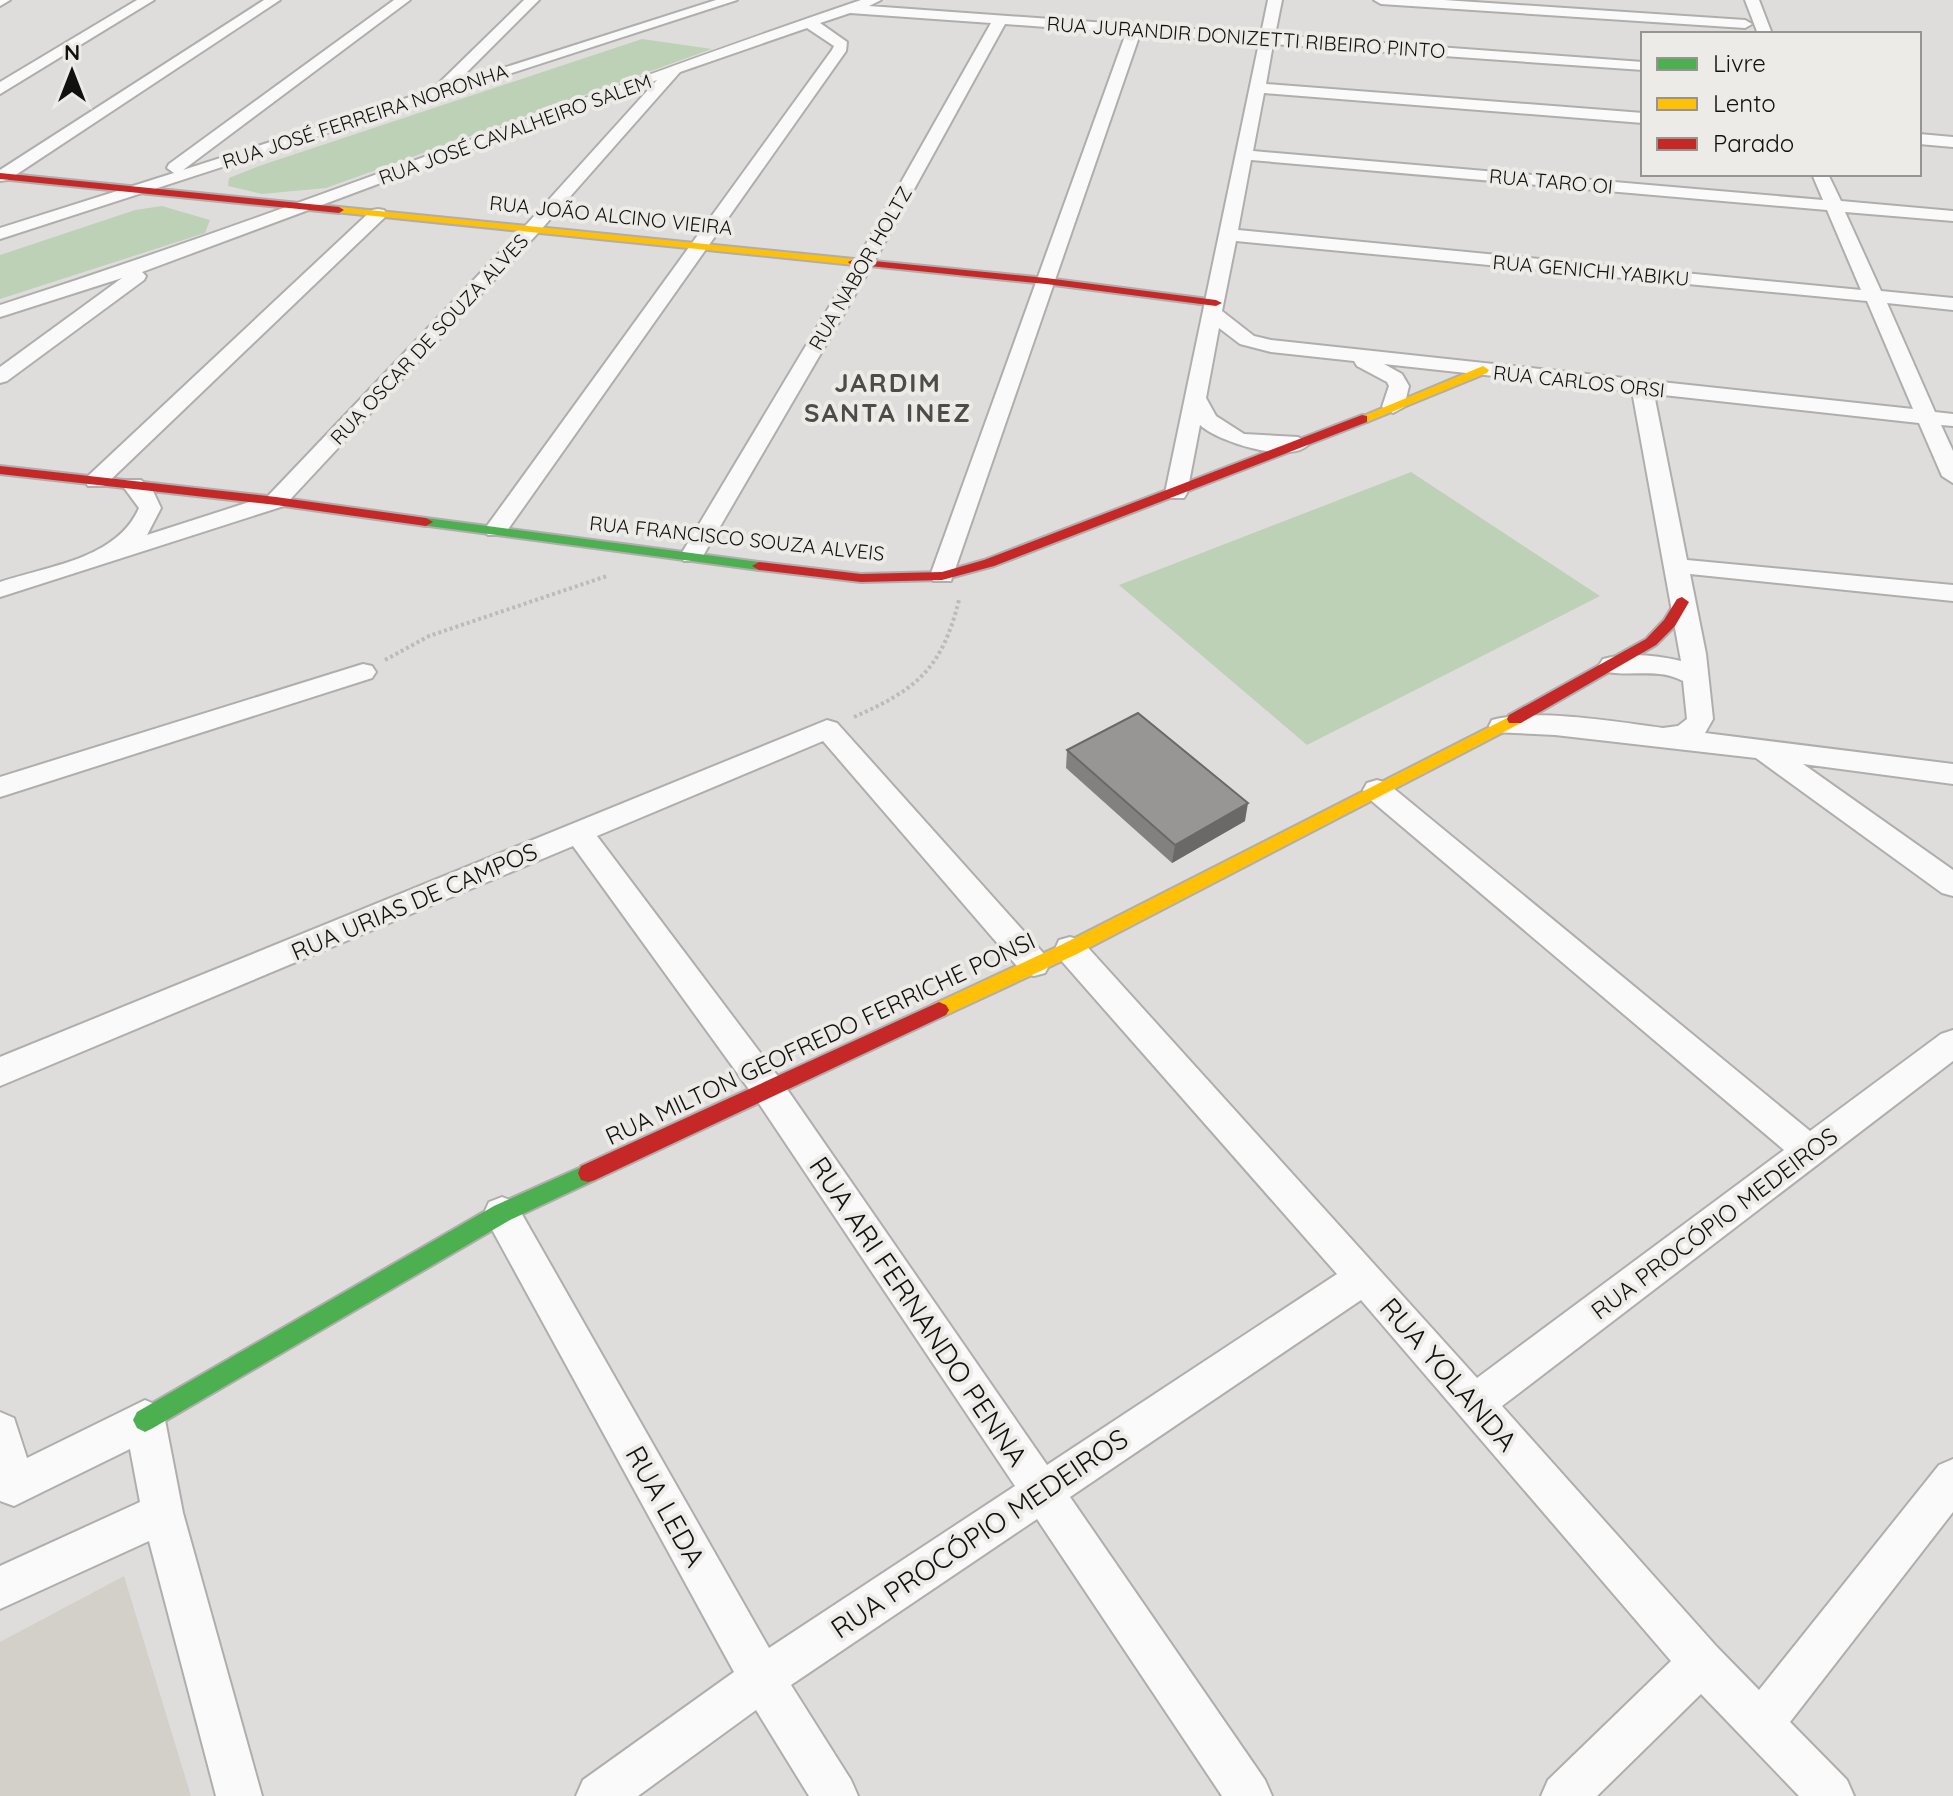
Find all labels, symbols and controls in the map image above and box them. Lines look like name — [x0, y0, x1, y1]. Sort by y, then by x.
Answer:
street label: RUA JURANDIR DONIZETTI RIBEIRO PINTO — [1046, 11, 1446, 63]
north arrow — [32, 32, 112, 112]
legend — [1641, 32, 1921, 176]
text: N — [64, 38, 80, 66]
text: Livre — [1713, 48, 1766, 78]
street label: RUA JOSÉ FERREIRA NORONHA — [219, 58, 511, 174]
street label: RUA JOSÉ CAVALHEIRO SALEM — [375, 68, 655, 190]
text: Lento — [1713, 88, 1776, 118]
text: Parado — [1713, 128, 1794, 158]
street label: RUA TARO OI — [1488, 163, 1614, 199]
street label: RUA NABOR HOLTZ — [803, 182, 917, 354]
street label: RUA JOÃO ALCINO VIEIRA — [488, 190, 734, 240]
street label: RUA OSCAR DE SOUZA ALVES — [325, 228, 533, 450]
street label: RUA GENICHI YABIKU — [1492, 249, 1690, 291]
street label: RUA CARLOS ORSI — [1492, 360, 1666, 402]
district label: JARDIM SANTA INEZ — [804, 366, 972, 429]
street label: RUA FRANCISCO SOUZA ALVEIS — [588, 510, 886, 566]
street label: RUA URIAS DE CAMPOS — [286, 836, 542, 966]
street label: RUA MILTON GEOFREDO FERRICHE PONSI — [600, 925, 1040, 1151]
street label: RUA PROCÓPIO MEDEIROS — [1585, 1120, 1843, 1326]
street label: RUA ARI FERNANDO PENNA — [802, 1150, 1036, 1472]
street label: RUA YOLANDA — [1373, 1290, 1525, 1458]
street label: RUA PROCÓPIO MEDEIROS — [824, 1420, 1134, 1646]
street label: RUA LEDA — [618, 1439, 714, 1573]

